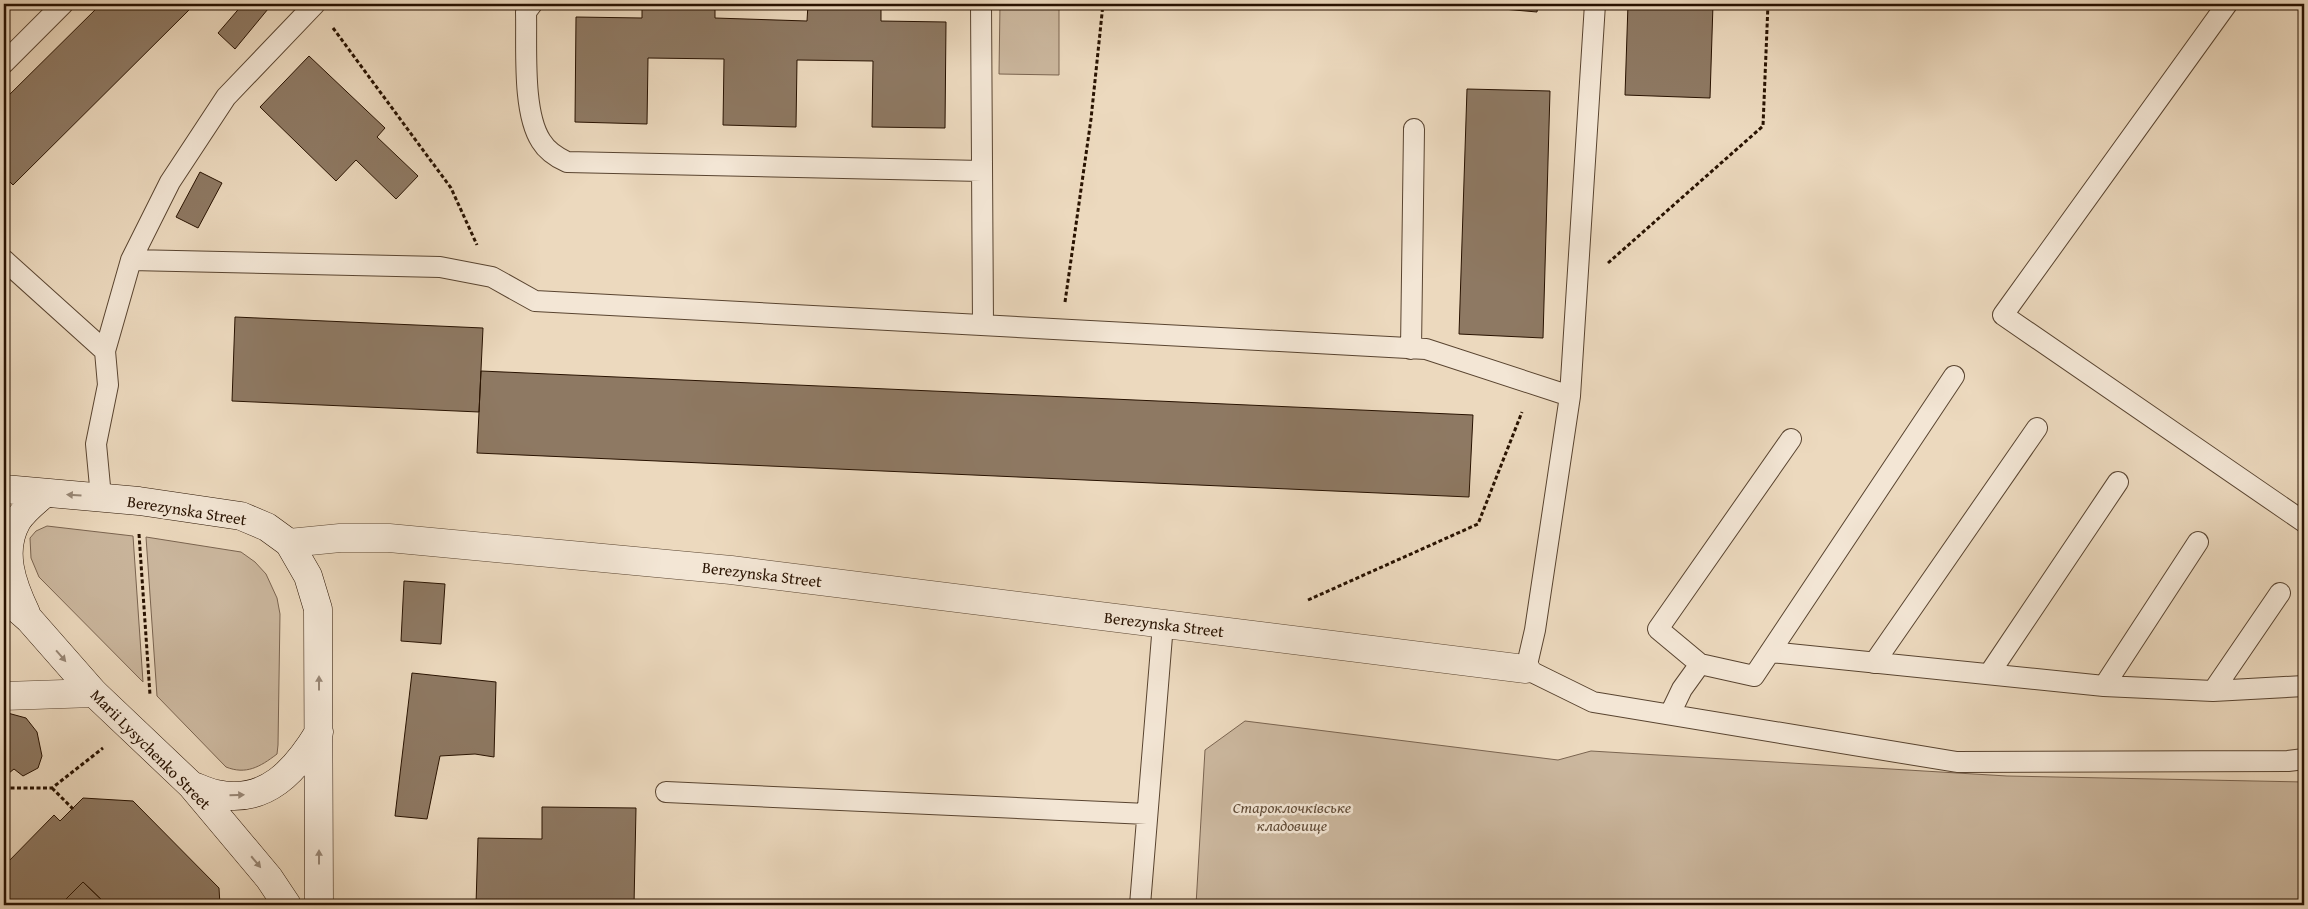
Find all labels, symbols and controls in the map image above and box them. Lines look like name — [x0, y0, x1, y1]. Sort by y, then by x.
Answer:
street label: Berezynska Street — [126, 489, 249, 531]
one-way arrow — [66, 491, 82, 499]
street label: Berezynska Street — [701, 555, 824, 593]
street label: Berezynska Street — [1103, 605, 1226, 643]
one-way arrow — [56, 649, 67, 662]
one-way arrow — [314, 675, 322, 691]
street label: Marii Lysychenko Street — [85, 683, 217, 815]
one-way arrow — [230, 791, 246, 799]
park label: Староклочківське кладовище — [1233, 795, 1352, 837]
one-way arrow — [315, 848, 323, 864]
one-way arrow — [250, 856, 261, 869]

